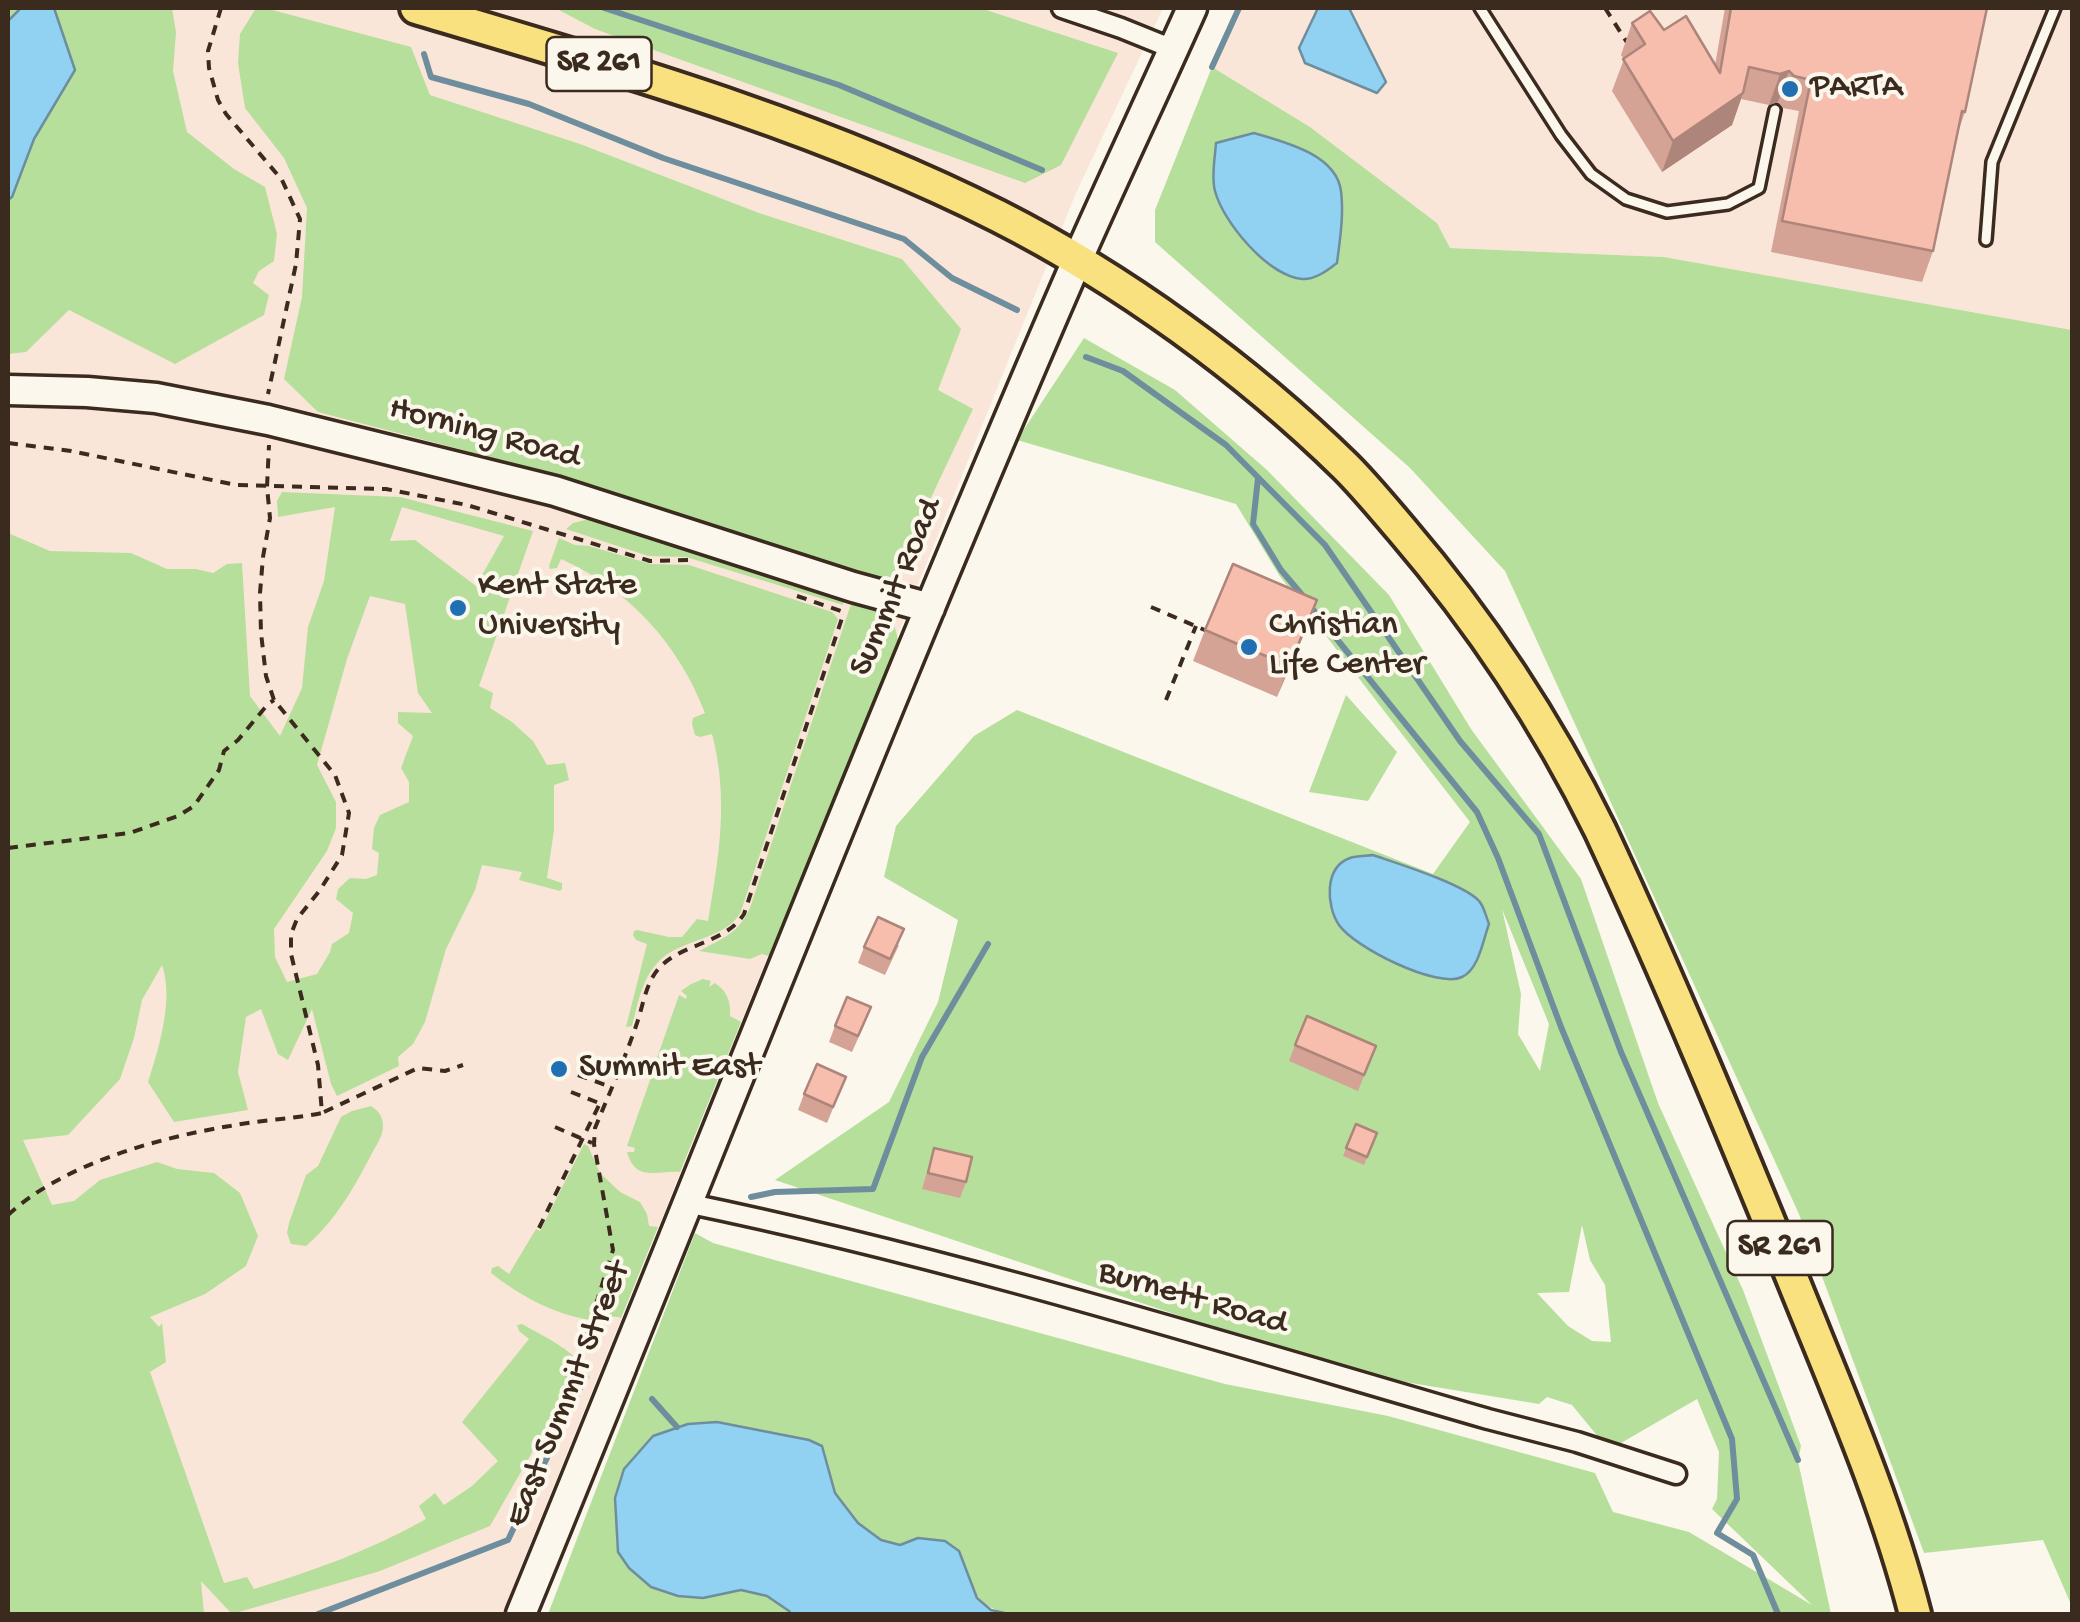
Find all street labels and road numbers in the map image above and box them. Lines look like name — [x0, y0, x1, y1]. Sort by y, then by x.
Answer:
road number: SR 261 — [546, 37, 652, 91]
street label: Horning Road — [384, 389, 584, 481]
street label: Summit Road — [842, 493, 954, 683]
road number: SR 261 — [1728, 1221, 1832, 1275]
street label: Burnett Road — [1093, 1253, 1291, 1347]
street label: East Summit Street — [498, 1256, 642, 1534]

